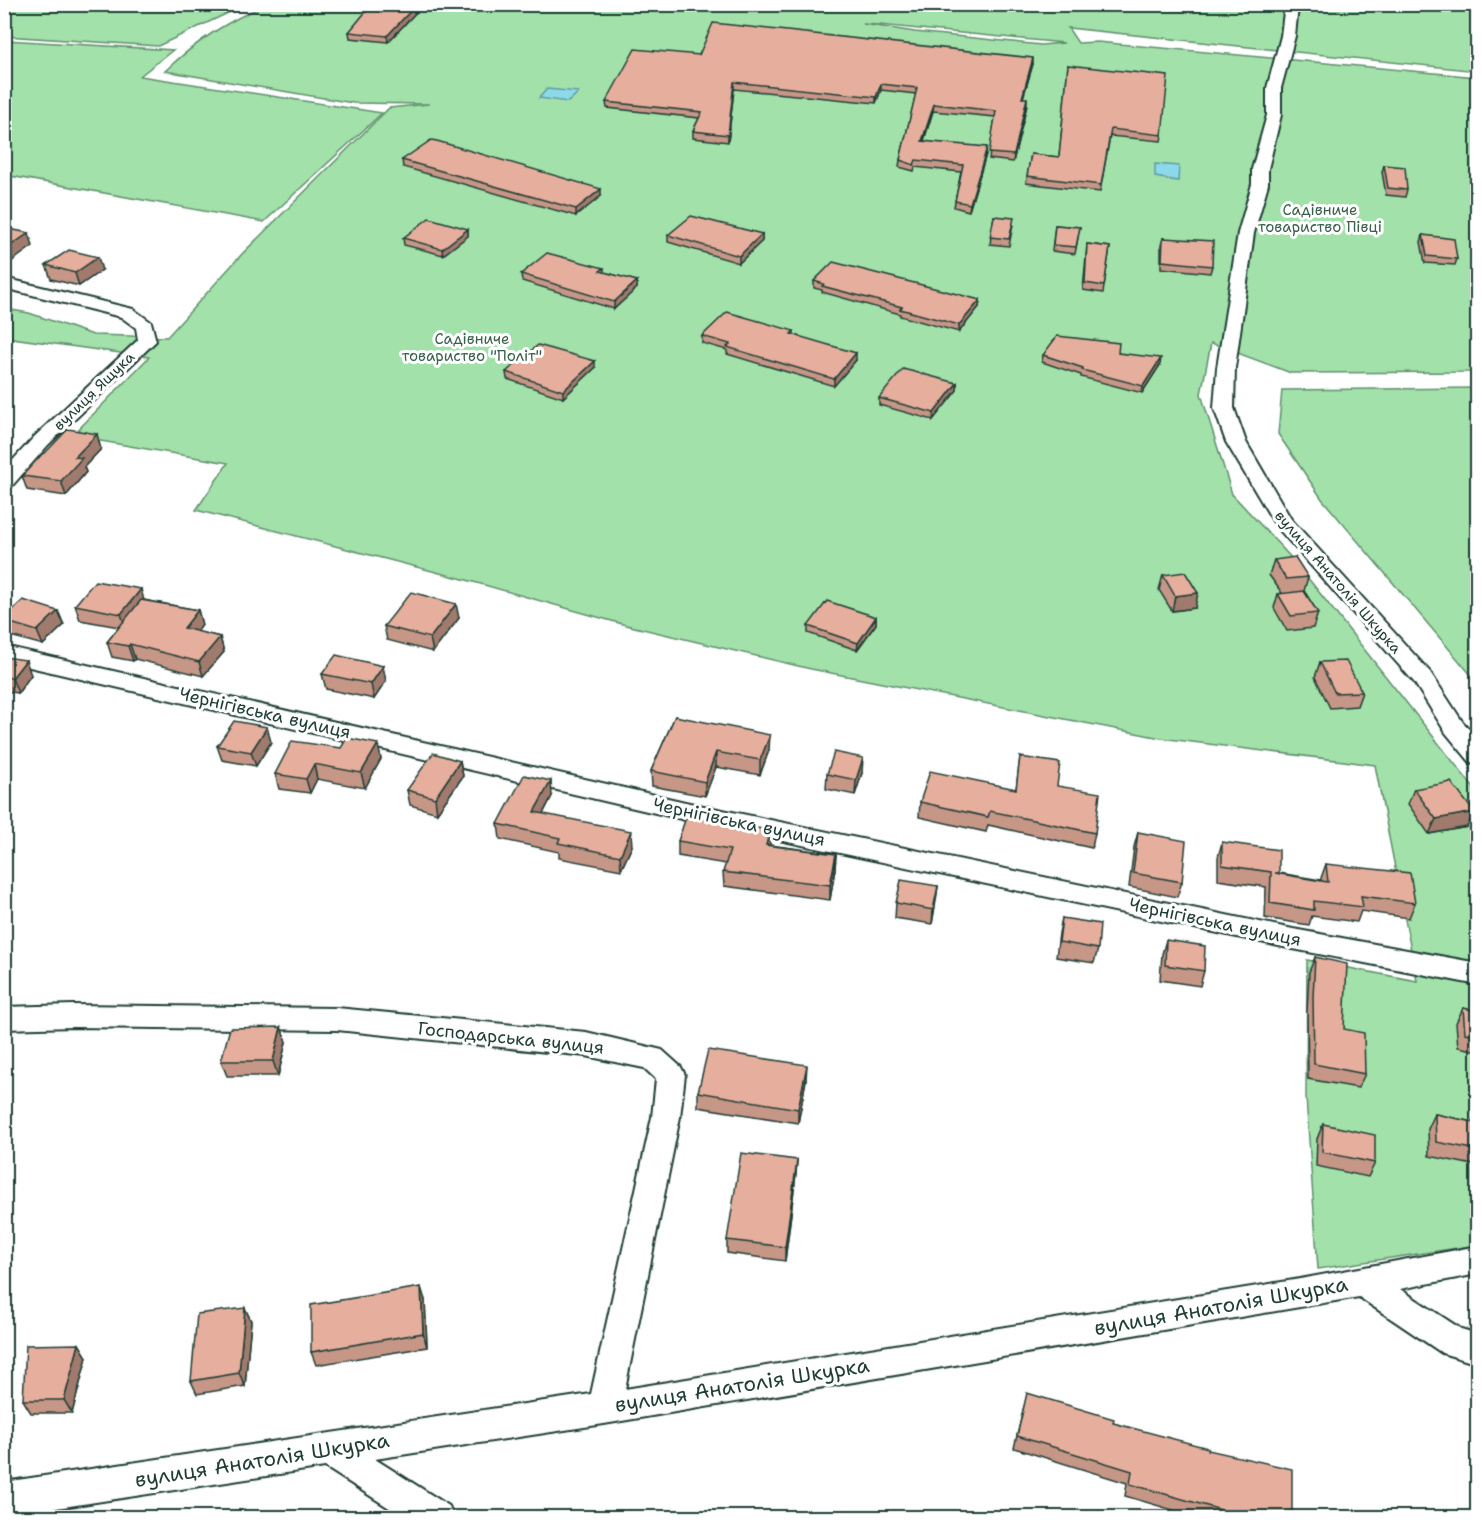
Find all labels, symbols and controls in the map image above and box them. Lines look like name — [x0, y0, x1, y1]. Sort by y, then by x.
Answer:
park label: Садівниче товариство Півці — [1258, 200, 1382, 237]
park label: Садівниче товариство "Політ" — [402, 329, 542, 366]
street label: вулиця Ящука — [49, 347, 139, 435]
street label: вулиця Анатолія Шкурка — [1270, 506, 1406, 658]
street label: Чернігівська вулиця — [177, 682, 353, 744]
street label: Чернігівська вулиця — [651, 792, 827, 852]
street label: Чернігівська вулиця — [1127, 892, 1303, 952]
street label: Господарська вулиця — [417, 1016, 605, 1060]
street label: вулиця Анатолія Шкурка — [1092, 1270, 1350, 1342]
street label: вулиця Анатолія Шкурка — [613, 1351, 871, 1419]
street label: вулиця Анатолія Шкурка — [133, 1426, 391, 1494]

